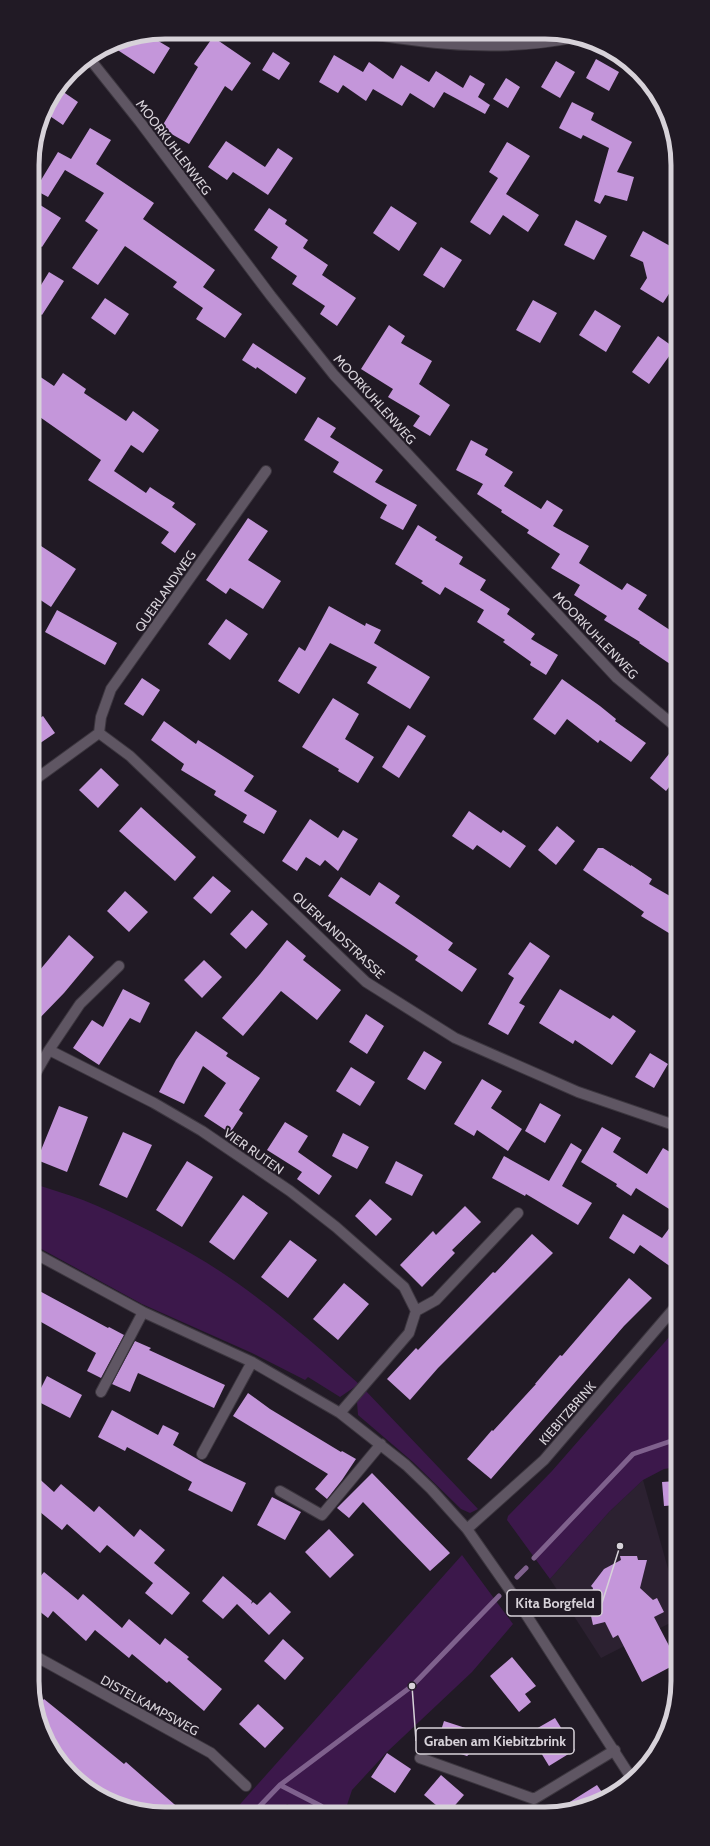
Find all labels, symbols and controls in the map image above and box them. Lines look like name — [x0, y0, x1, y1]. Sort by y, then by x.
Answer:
street label: MOORKUHLENWEG — [133, 96, 215, 198]
street label: MOORKUHLENWEG — [330, 351, 420, 447]
street label: QUERLANDWEG — [131, 547, 199, 635]
street label: MOORKUHLENWEG — [550, 588, 642, 682]
street label: QUERLANDSTRASSE — [290, 888, 388, 982]
street label: VIER RUTEN — [221, 1124, 287, 1178]
street label: KIEBITZBRINK — [535, 1378, 599, 1448]
callout: Kita Borgfeld — [507, 1590, 602, 1616]
text: Kita Borgfeld — [515, 1594, 595, 1612]
street label: DISTELKAMPSWEG — [98, 1671, 202, 1739]
callout: Graben am Kiebitzbrink — [416, 1728, 574, 1754]
text: Graben am Kiebitzbrink — [424, 1732, 566, 1750]

